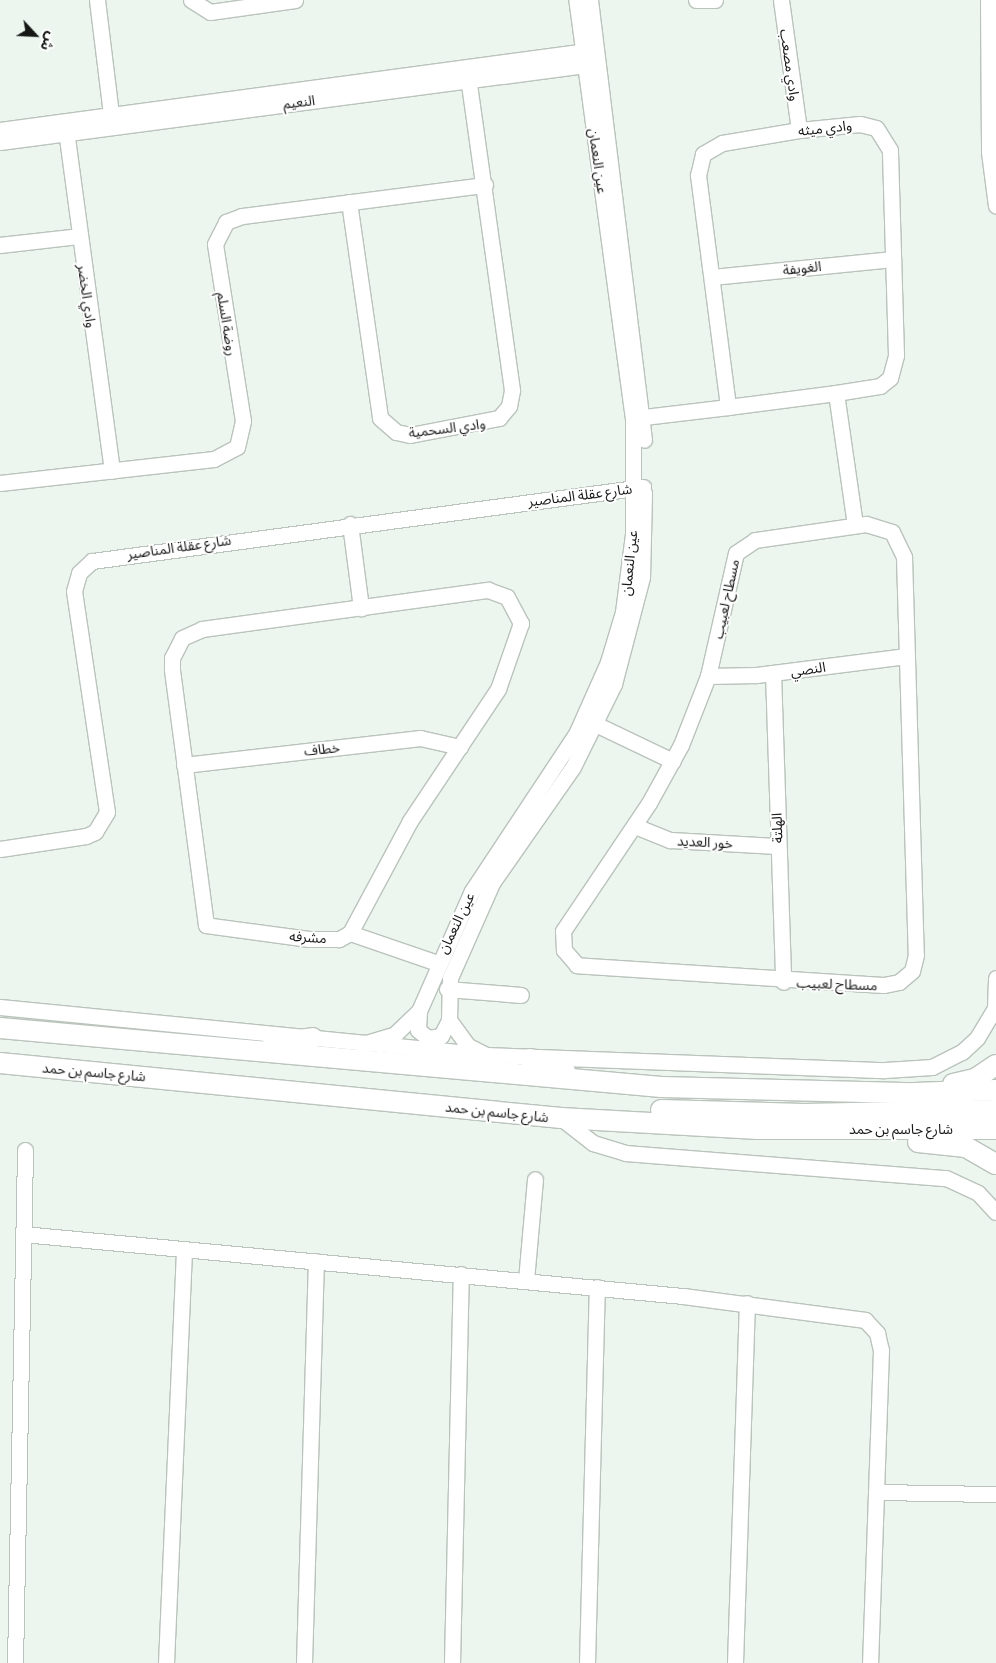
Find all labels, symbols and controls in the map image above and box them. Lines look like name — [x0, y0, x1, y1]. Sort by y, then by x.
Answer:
north arrow — [10, 10, 60, 60]
street label: وادي مصعب — [777, 28, 803, 102]
text: ش — [37, 29, 60, 53]
street label: النعيم — [282, 92, 316, 112]
street label: وادي ميثه — [797, 117, 853, 139]
street label: عين النعمان — [585, 127, 611, 195]
street label: الغويفة — [782, 258, 822, 278]
street label: وادي الخضر — [74, 263, 100, 329]
street label: روضة السلم — [214, 291, 240, 357]
street label: وادي السحمية — [408, 415, 486, 441]
street label: شارع عقلة المناصير — [527, 480, 633, 510]
street label: عين النعمان — [617, 529, 641, 597]
street label: شارع عقلة المناصير — [126, 531, 232, 563]
street label: مسطاح لعبيب — [709, 558, 743, 640]
street label: النصي — [789, 658, 827, 680]
street label: خطاف — [303, 739, 341, 759]
street label: الهلتة — [768, 813, 786, 843]
street label: خور العديد — [677, 832, 733, 852]
street label: عين النعمان — [434, 890, 478, 956]
street label: مشرفه — [289, 927, 327, 947]
street label: مسطاح لعبيب — [796, 974, 878, 994]
street label: شارع جاسم بن حمد — [41, 1059, 147, 1085]
street label: شارع جاسم بن حمد — [444, 1098, 550, 1126]
street label: شارع جاسم بن حمد — [849, 1121, 953, 1137]

